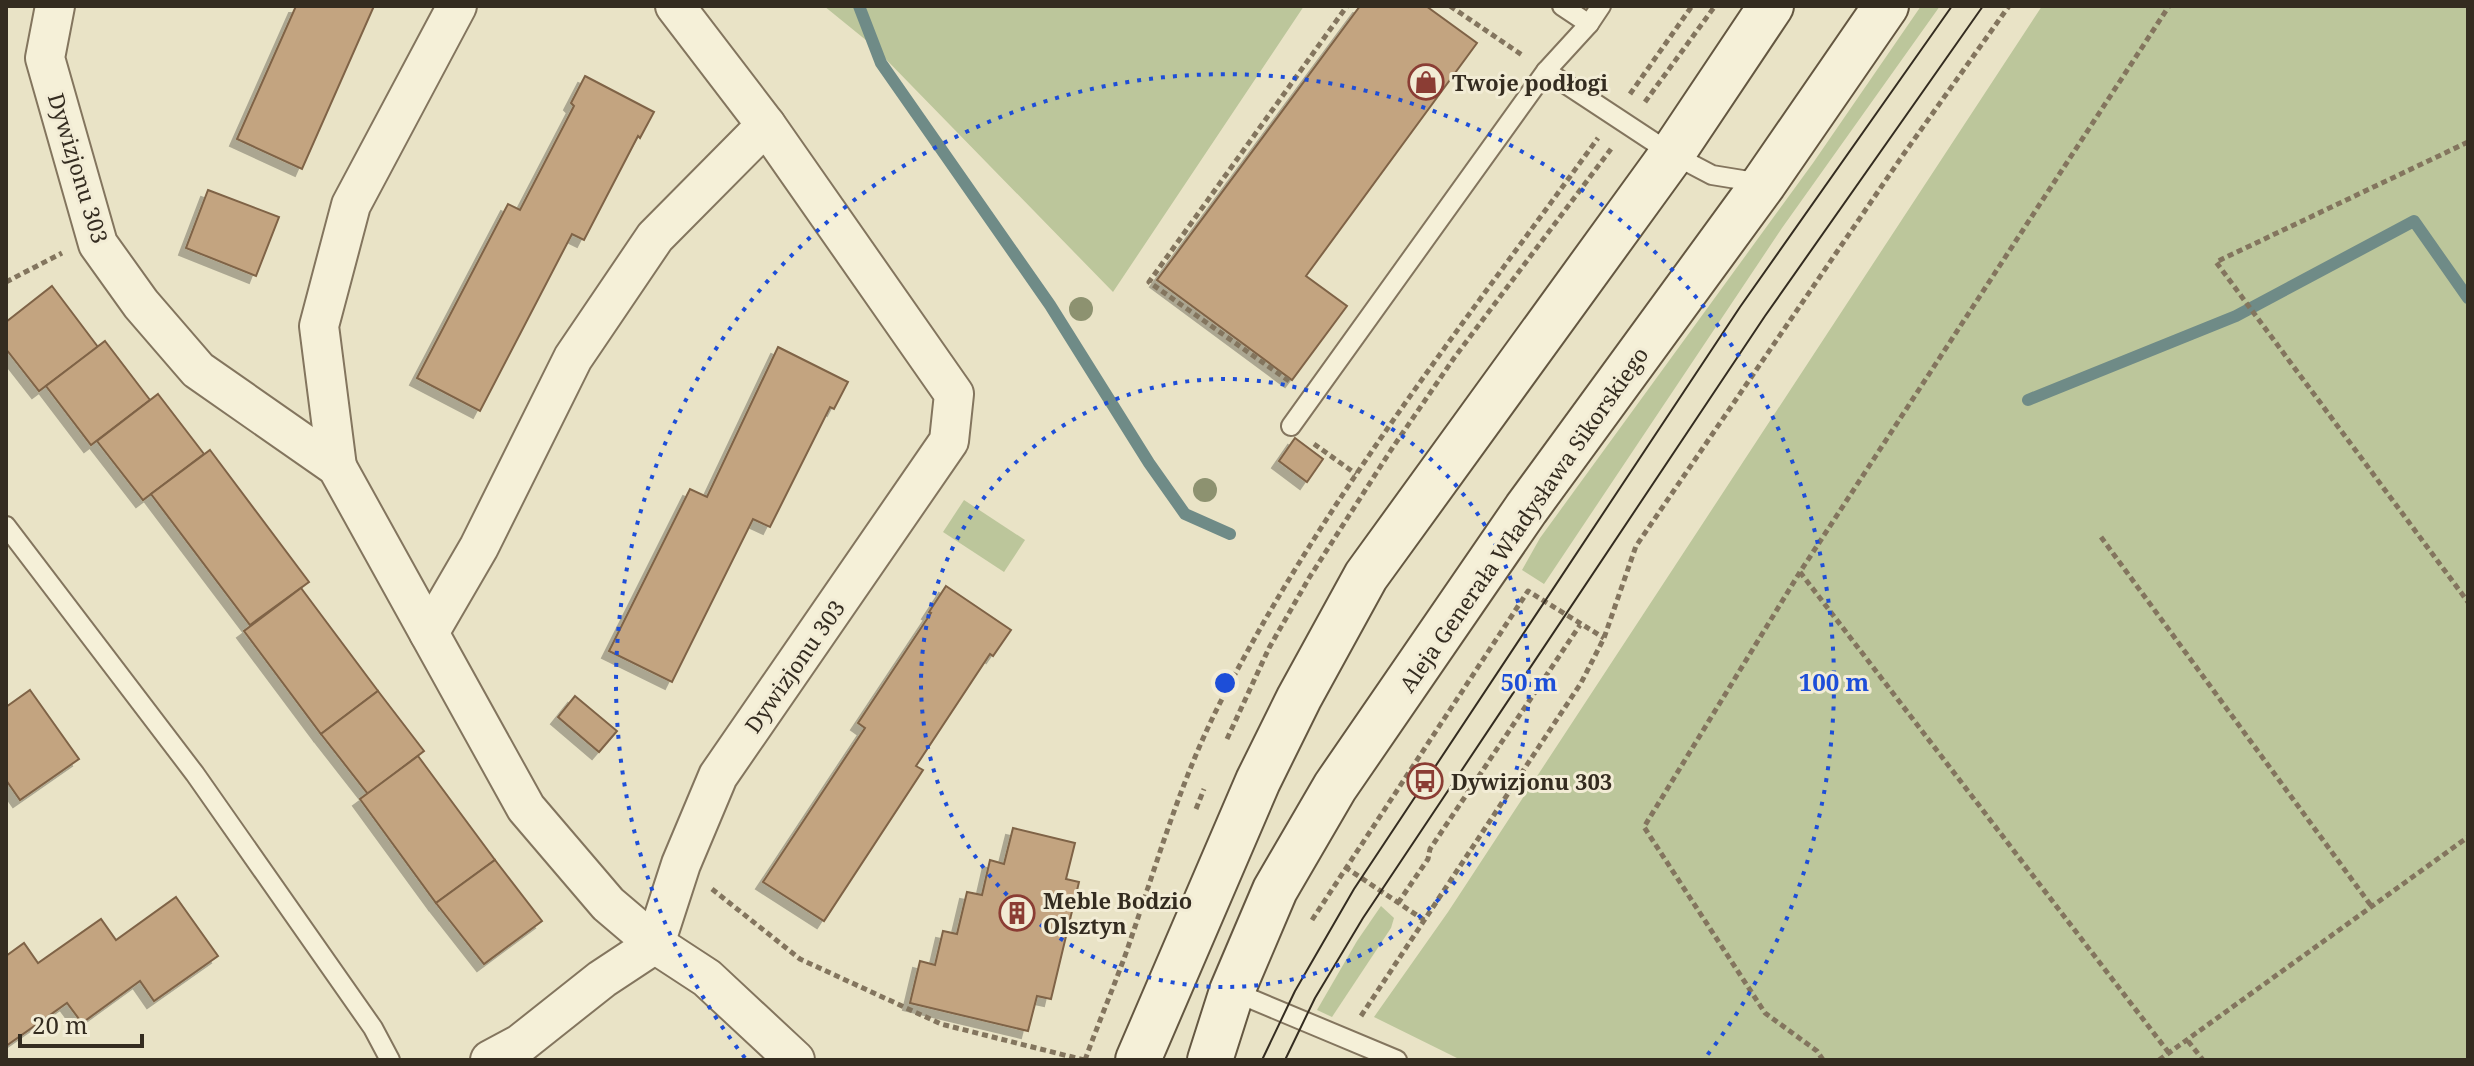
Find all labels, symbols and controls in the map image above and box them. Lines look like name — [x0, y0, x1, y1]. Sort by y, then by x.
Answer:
shop icon: Twoje podłogi — [1407, 63, 1445, 101]
place label: Twoje podłogi — [1452, 67, 1608, 97]
street label: Dywizjonu 303 — [42, 89, 116, 247]
street label: Aleja Generała Władysława Sikorskiego — [1392, 340, 1654, 698]
street label: Dywizjonu 303 — [737, 594, 851, 738]
text: 50 m — [1500, 665, 1558, 698]
text: 100 m — [1799, 665, 1870, 698]
centre of rings — [1211, 669, 1239, 697]
bus stop icon: Dywizjonu 303 — [1406, 762, 1444, 800]
place label: Dywizjonu 303 — [1451, 766, 1612, 796]
place label: Meble Bodzio Olsztyn — [1043, 885, 1192, 940]
building icon: Meble Bodzio Olsztyn — [998, 894, 1036, 932]
scale bar — [20, 998, 142, 1048]
text: 20 m — [32, 1008, 88, 1041]

